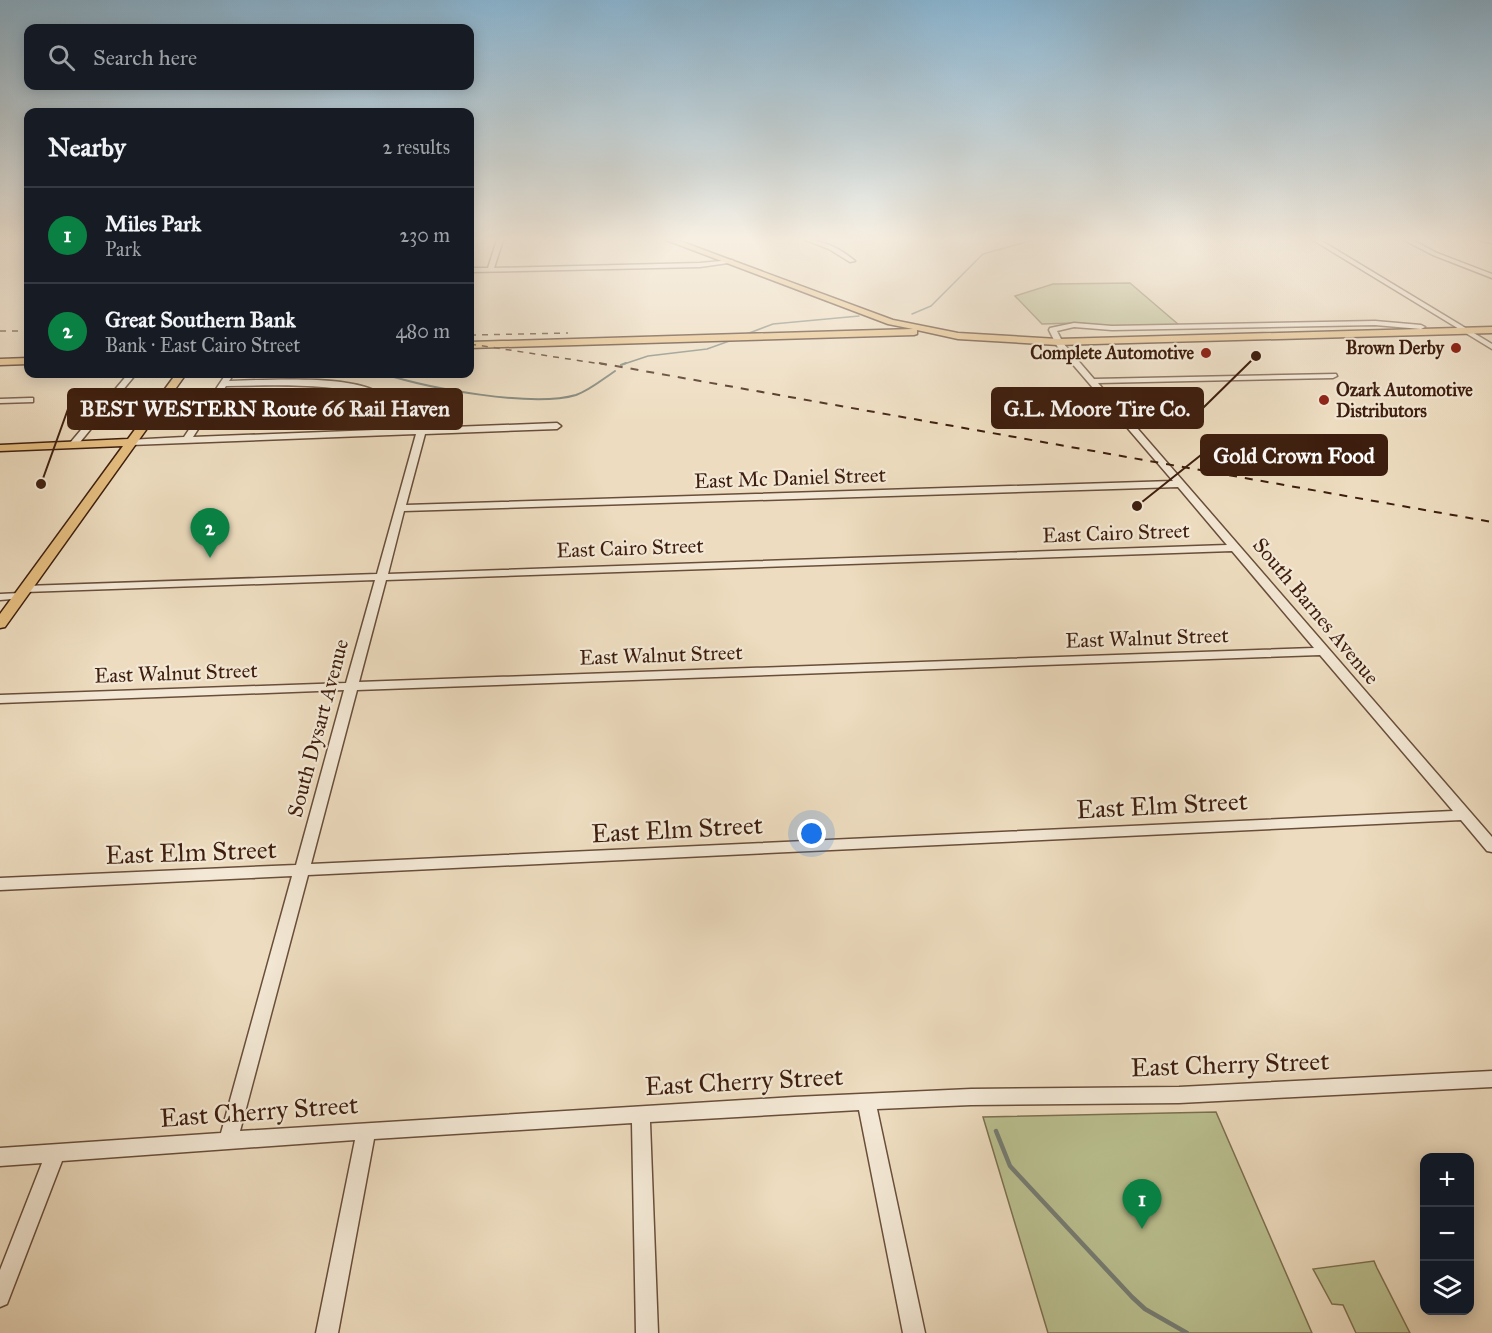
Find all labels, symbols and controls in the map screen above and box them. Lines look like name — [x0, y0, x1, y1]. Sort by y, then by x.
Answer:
search box — [24, 24, 474, 90]
icon: search — [45, 41, 78, 74]
text: Search here — [93, 44, 197, 71]
text: Nearby — [48, 131, 126, 163]
text: 2 results — [382, 135, 450, 159]
text: Miles Park — [105, 210, 201, 237]
text: 1 — [64, 223, 71, 247]
text: 230 m — [399, 223, 450, 247]
text: Park — [105, 237, 141, 261]
text: Great Southern Bank — [105, 306, 296, 333]
text: 2 — [63, 319, 72, 343]
text: 480 m — [395, 319, 450, 343]
text: Bank · East Cairo Street — [105, 333, 300, 357]
place label: Brown Derby — [1346, 337, 1446, 360]
marker: Brown Derby — [1449, 341, 1463, 355]
place label: Complete Automotive — [1030, 342, 1194, 365]
marker: Complete Automotive — [1199, 346, 1213, 360]
place label: Ozark Automotive Distributors — [1336, 379, 1473, 422]
callout: G.L. Moore Tire Co. — [992, 388, 1203, 428]
callout: BEST WESTERN Route 66 Rail Haven — [68, 389, 462, 429]
marker: Ozark Automotive Distributors — [1317, 393, 1331, 407]
text: BEST WESTERN Route 66 Rail Haven — [80, 395, 450, 422]
text: G.L. Moore Tire Co. — [1004, 395, 1190, 422]
callout: Gold Crown Food — [1201, 435, 1387, 475]
text: Gold Crown Food — [1213, 442, 1376, 469]
street label: East Mc Daniel Street — [694, 462, 887, 494]
pin: 2 — [190, 508, 230, 558]
street label: East Cairo Street — [1042, 517, 1191, 549]
street label: East Cairo Street — [556, 532, 705, 564]
street label: South Barnes Avenue — [1247, 532, 1385, 690]
street label: East Walnut Street — [1065, 622, 1230, 654]
street label: South Dysart Avenue — [282, 636, 354, 820]
street label: East Walnut Street — [579, 639, 744, 671]
street label: East Walnut Street — [94, 657, 259, 689]
street label: East Elm Street — [1075, 785, 1249, 825]
street label: East Elm Street — [590, 809, 764, 849]
your location — [797, 819, 826, 848]
street label: East Elm Street — [105, 833, 277, 871]
street label: East Cherry Street — [1130, 1045, 1330, 1083]
street label: East Cherry Street — [644, 1060, 844, 1102]
street label: East Cherry Street — [159, 1088, 359, 1134]
map controls — [1420, 1153, 1474, 1315]
button: + — [1420, 1153, 1474, 1207]
pin: 1 — [1122, 1180, 1162, 1229]
button: − — [1420, 1207, 1474, 1261]
button: layers — [1420, 1261, 1474, 1315]

